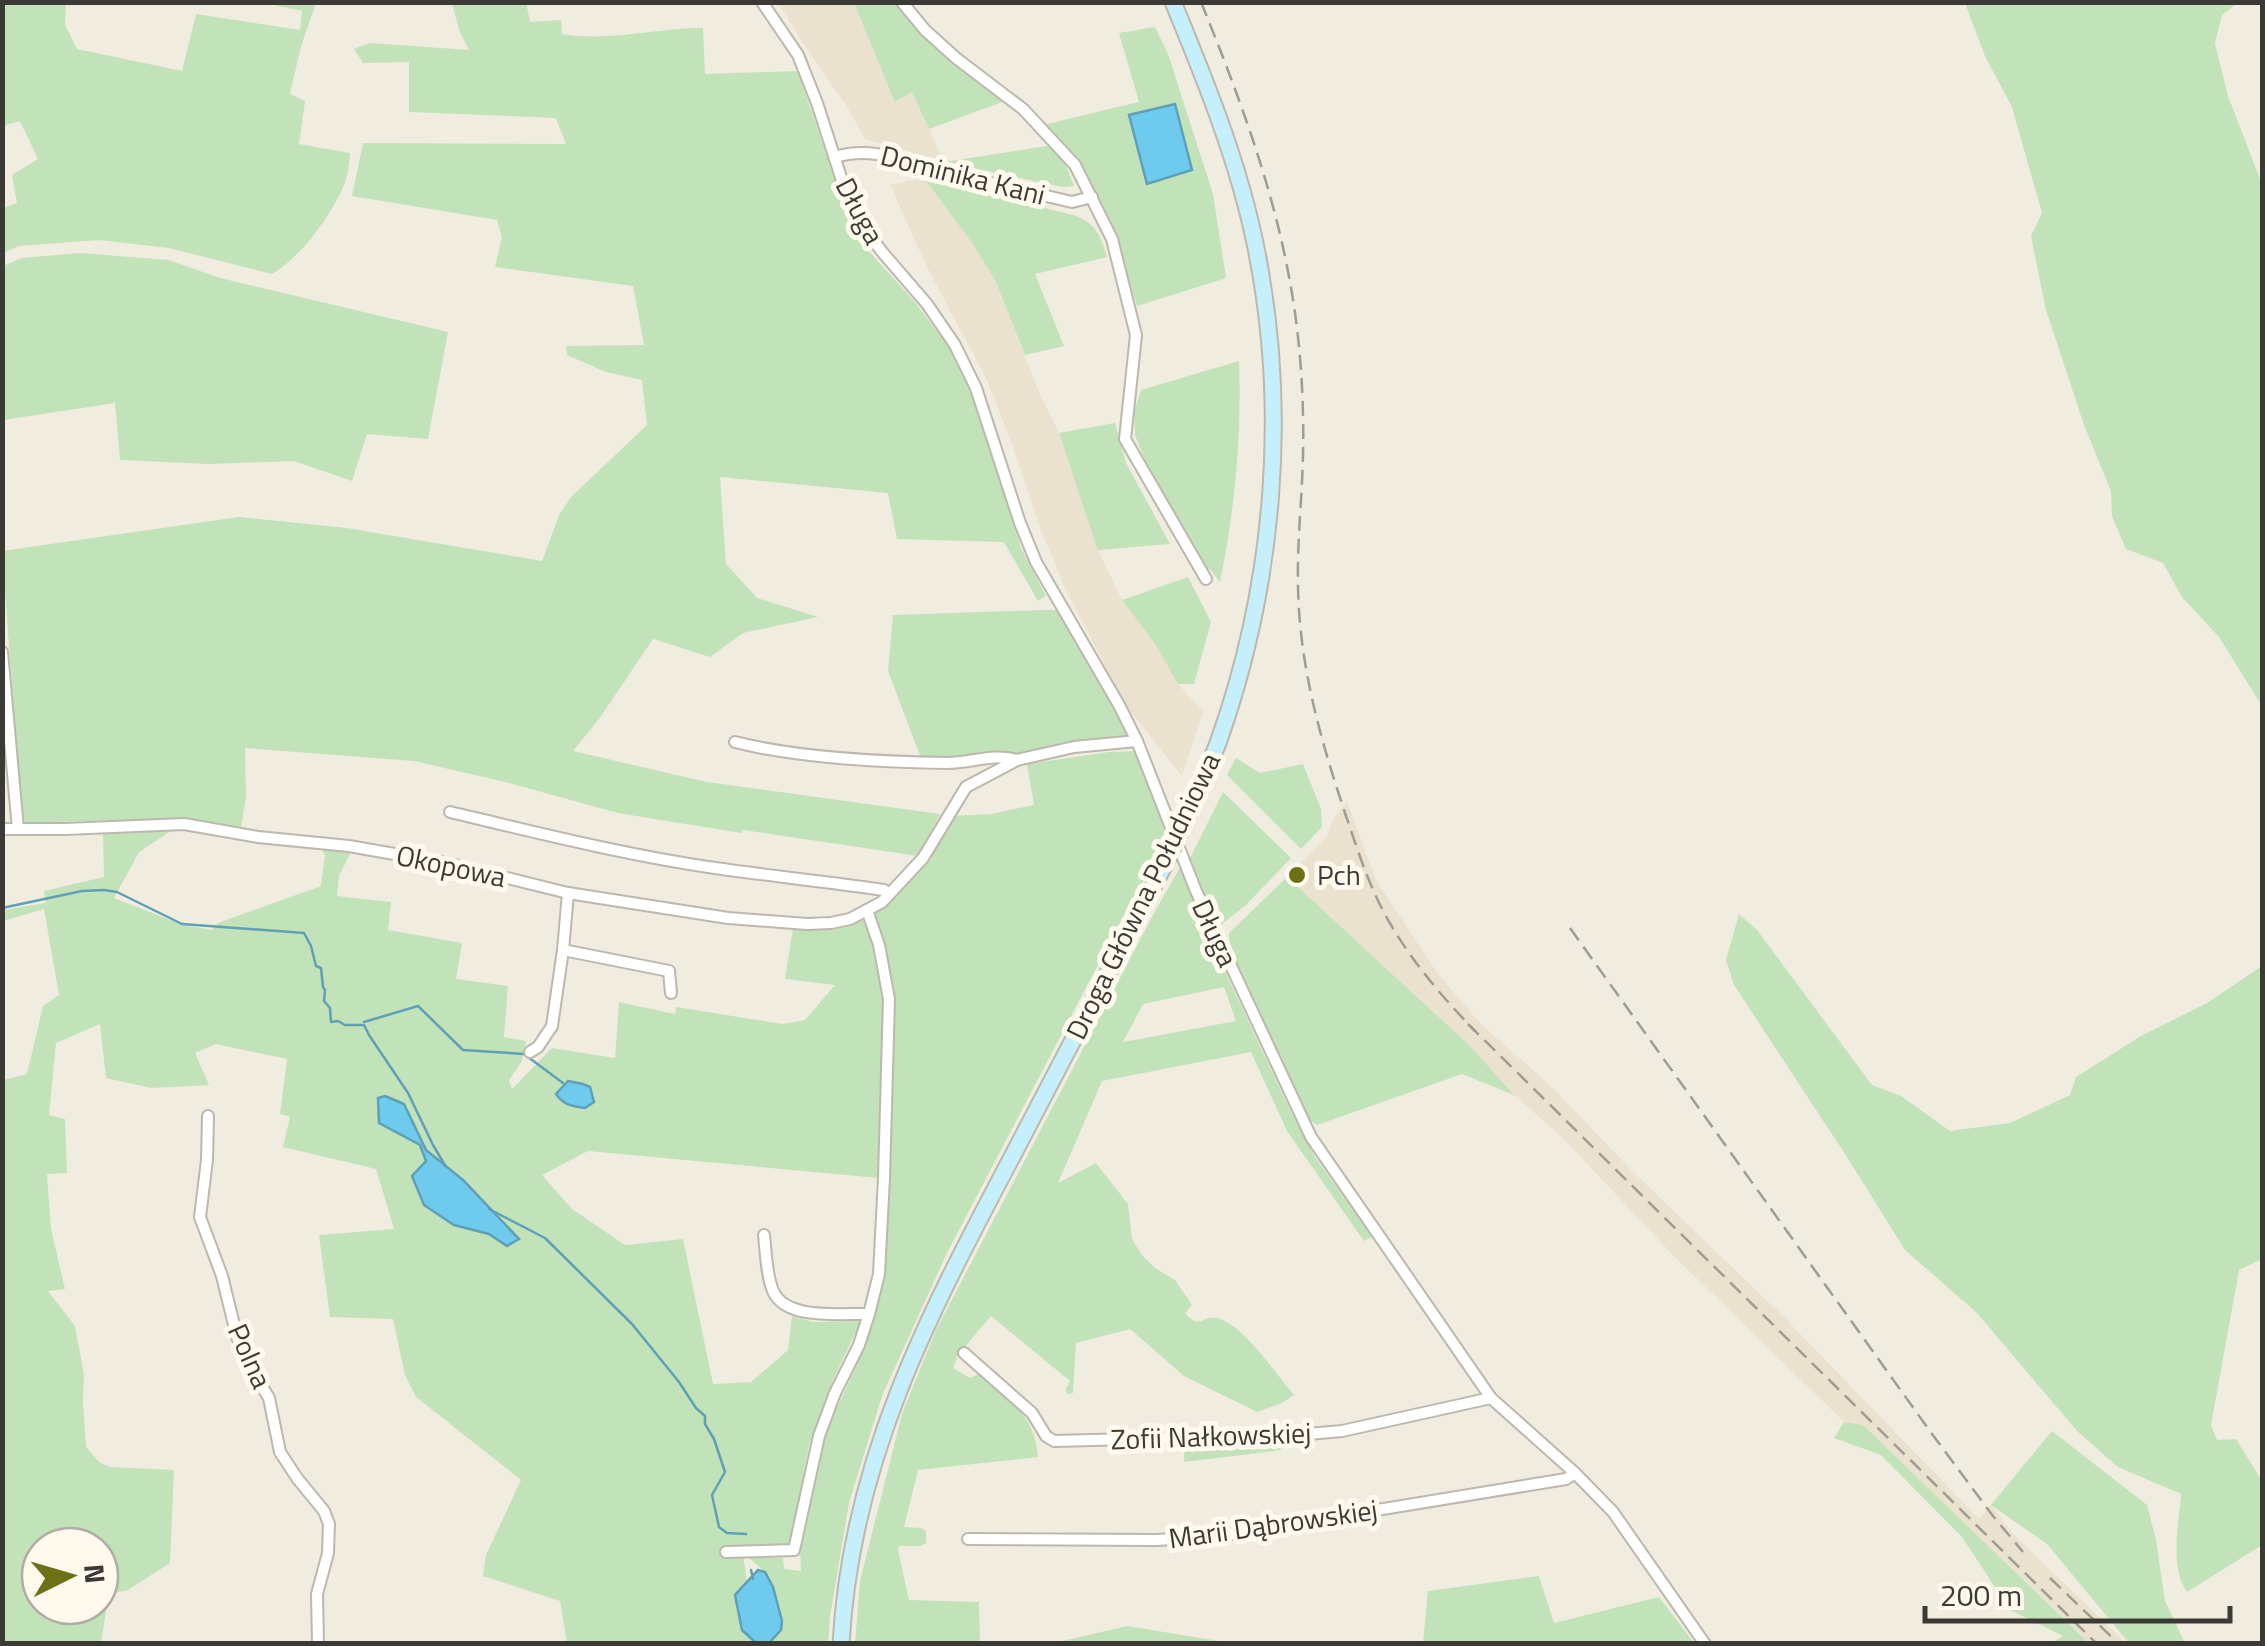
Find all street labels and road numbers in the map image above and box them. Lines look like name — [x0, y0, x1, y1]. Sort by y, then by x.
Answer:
street label: Dominika Kani — [876, 133, 1050, 216]
street label: Długa — [825, 170, 896, 252]
street label: Droga Główna Południowa — [1054, 745, 1231, 1047]
street label: Okopowa — [392, 833, 510, 898]
street label: Długa — [1181, 892, 1250, 974]
street label: Polna — [217, 1317, 284, 1395]
street label: Zofii Nałkowskiej — [1110, 1411, 1312, 1460]
street label: Marii Dąbrowskiej — [1166, 1488, 1380, 1559]

